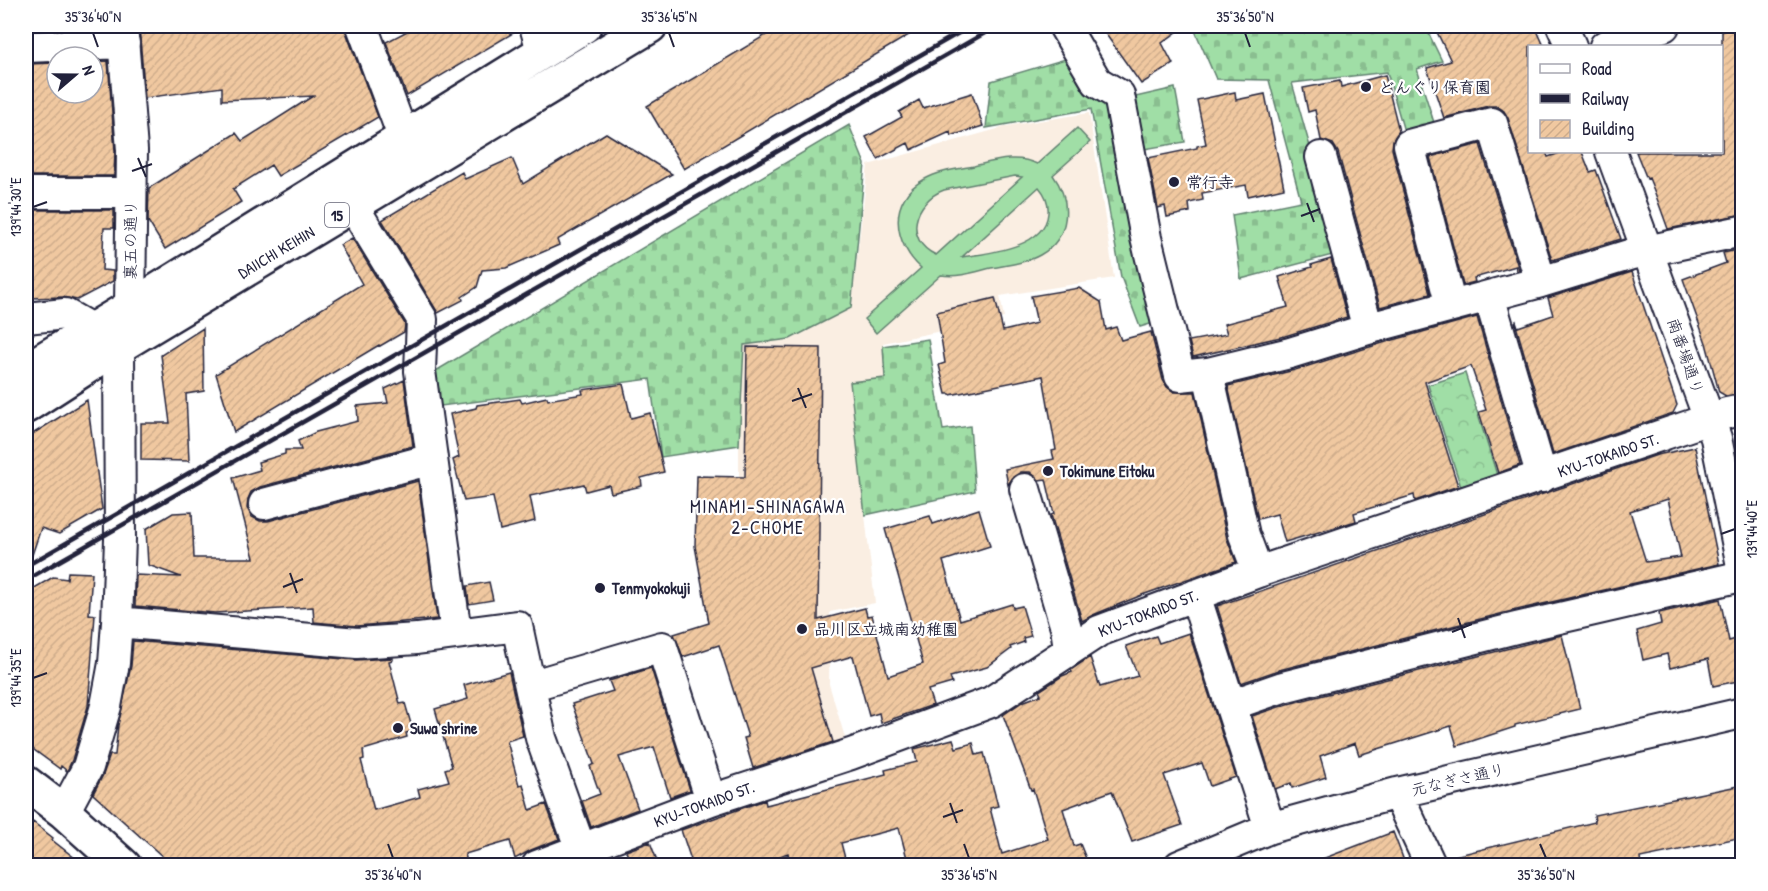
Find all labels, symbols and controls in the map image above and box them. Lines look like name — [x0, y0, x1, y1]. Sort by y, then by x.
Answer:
text: 35°36'40"N — [65, 6, 121, 27]
text: 35°36'45"N — [641, 6, 697, 27]
text: 35°36'50"N — [1216, 6, 1274, 27]
north arrow — [45, 45, 105, 105]
legend — [1528, 45, 1723, 153]
text: Road — [1582, 56, 1612, 81]
text: N — [77, 62, 101, 78]
place label: どんぐり保育園 — [1378, 76, 1491, 98]
marker: どんぐり保育園 — [1359, 80, 1373, 94]
text: Railway — [1582, 86, 1629, 111]
text: Building — [1582, 116, 1634, 141]
place label: 常行寺 — [1186, 171, 1234, 193]
marker: 常行寺 — [1167, 175, 1181, 189]
text: 139°44'30"E — [5, 177, 26, 237]
street label: 裏五の通り — [119, 200, 141, 280]
road number: 15 — [325, 203, 349, 227]
street label: DAIICHI KEIHIN — [234, 221, 318, 283]
street label: 南番場通り — [1663, 315, 1709, 397]
street label: KYU-TOKAIDO ST. — [1555, 427, 1661, 483]
place label: Tokimune Eitoku — [1059, 460, 1155, 482]
marker: Tokimune Eitoku — [1041, 464, 1055, 478]
district label: MINAMI-SHINAGAWA 2-CHOME — [690, 494, 846, 540]
text: 139°44'40"E — [1741, 499, 1762, 558]
place label: Tenmyokokuji — [611, 577, 691, 600]
marker: Tenmyokokuji — [593, 581, 607, 595]
street label: KYU-TOKAIDO ST. — [1095, 584, 1201, 642]
place label: 品川区立城南幼稚園 — [814, 618, 958, 640]
marker: 品川区立城南幼稚園 — [795, 622, 809, 636]
text: 139°44'35"E — [5, 648, 26, 708]
place label: Suwa shrine — [410, 717, 478, 739]
marker: Suwa shrine — [391, 721, 405, 735]
street label: 元なぎさ通り — [1409, 757, 1507, 801]
street label: KYU-TOKAIDO ST. — [651, 776, 757, 832]
text: 35°36'40"N — [365, 864, 421, 885]
text: 35°36'45"N — [941, 864, 997, 885]
text: 35°36'50"N — [1517, 864, 1575, 885]

